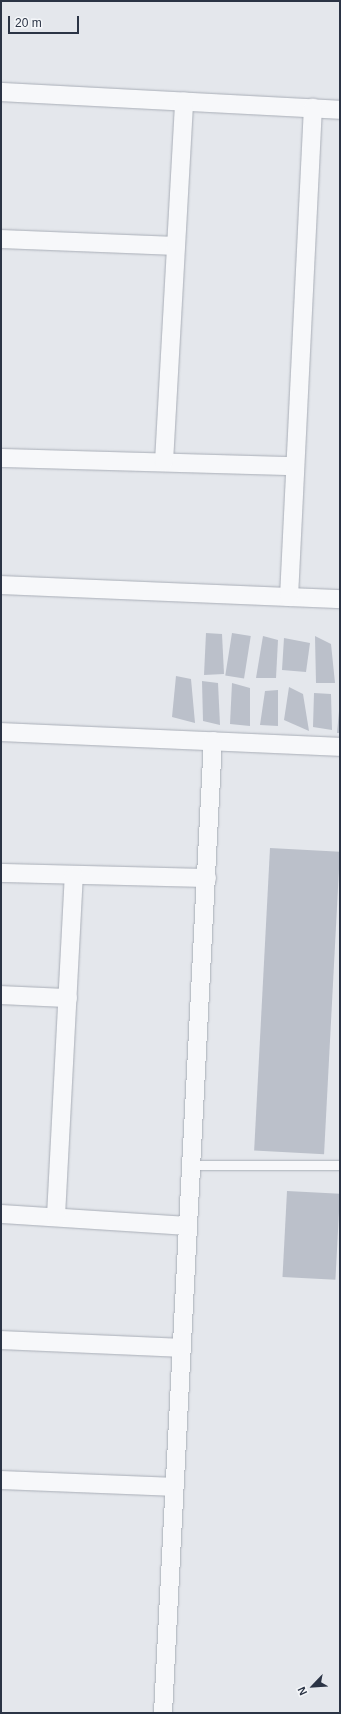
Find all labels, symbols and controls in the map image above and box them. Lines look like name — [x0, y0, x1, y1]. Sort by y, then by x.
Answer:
scale bar — [10, 8, 81, 34]
text: 20 m — [15, 16, 42, 30]
north arrow — [293, 1666, 333, 1706]
text: N — [295, 1685, 309, 1697]

